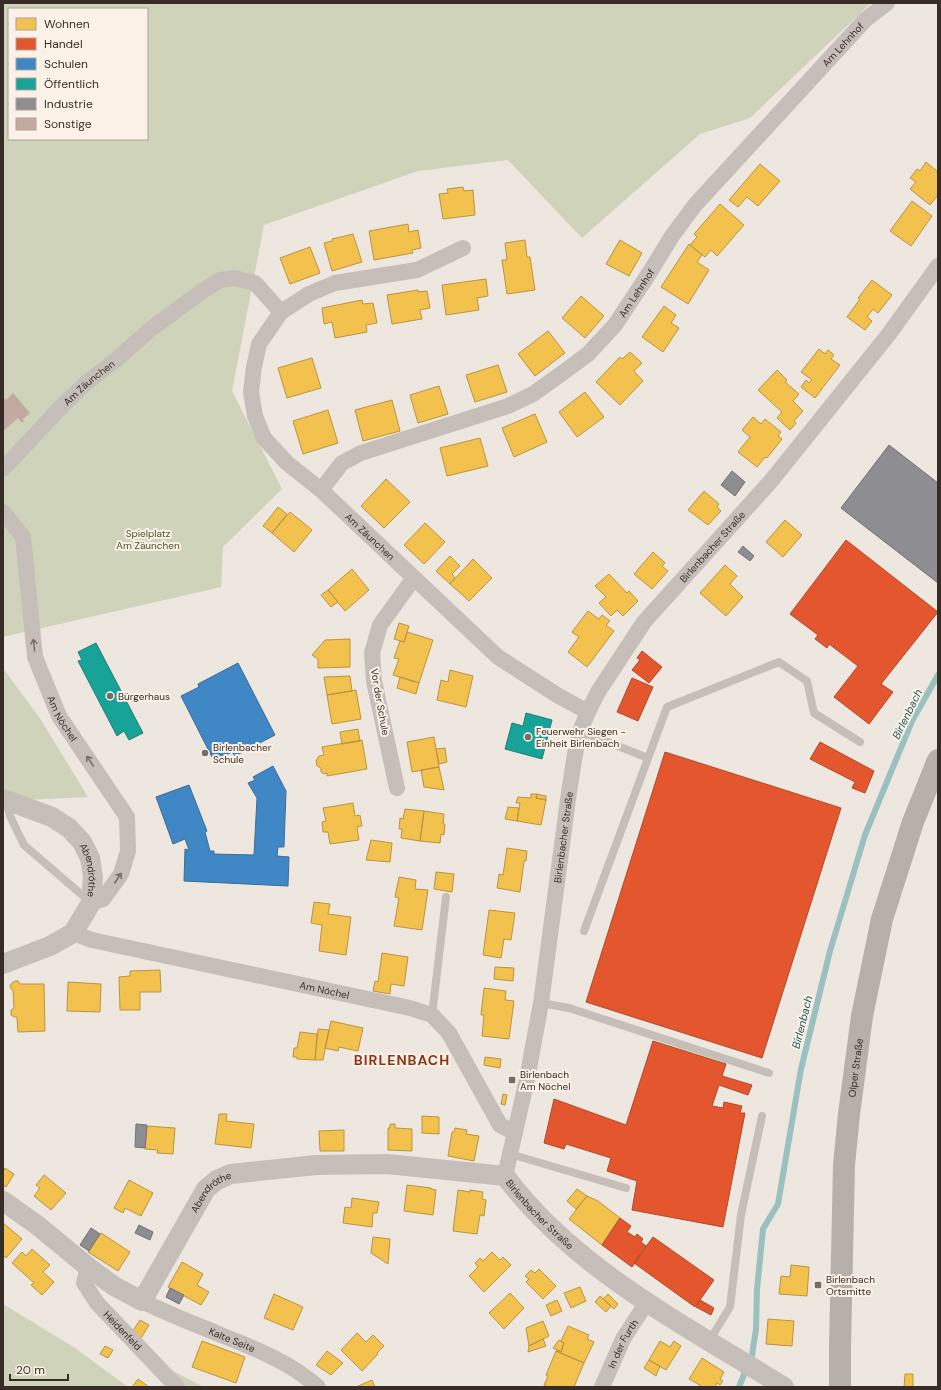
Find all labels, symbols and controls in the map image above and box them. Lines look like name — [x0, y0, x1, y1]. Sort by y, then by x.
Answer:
legend — [8, 8, 148, 140]
text: Wohnen — [44, 16, 90, 32]
street label: Am Lehnhof — [819, 19, 867, 69]
text: Handel — [44, 36, 83, 52]
text: Schulen — [44, 56, 88, 72]
text: Öffentlich — [44, 76, 99, 92]
text: Industrie — [44, 96, 93, 112]
text: Sonstige — [44, 116, 92, 132]
street label: Am Lehnhof — [616, 266, 657, 320]
street label: Am Zäunchen — [60, 357, 117, 408]
street label: Birlenbacher Straße — [676, 508, 748, 585]
street label: Am Zäunchen — [343, 510, 398, 563]
park label: Spielplatz Am Zäunchen — [116, 527, 180, 552]
one-way arrow — [30, 639, 38, 652]
street label: Vor der Schule — [368, 668, 392, 737]
water label: Birlenbach — [889, 687, 925, 741]
place label: Bürgerhaus — [118, 690, 170, 703]
marker: Bürgerhaus — [105, 691, 115, 701]
street label: Am Nöchel — [45, 694, 81, 744]
place label: Feuerwehr Siegen - Einheit Birlenbach — [536, 725, 626, 750]
marker: Feuerwehr Siegen - Einheit Birlenbach — [523, 732, 533, 742]
place label: Birlenbacher Schule — [213, 741, 272, 766]
marker: Birlenbacher Schule — [200, 748, 210, 758]
one-way arrow — [86, 756, 94, 767]
street label: Birlenbacher Straße — [550, 790, 576, 884]
street label: Abendröthe — [77, 841, 100, 898]
one-way arrow — [114, 873, 122, 884]
street label: Am Nöchel — [298, 978, 351, 1001]
water label: Birlenbach — [789, 994, 815, 1050]
street label: Olper Straße — [845, 1037, 866, 1098]
district label: BIRLENBACH — [354, 1051, 450, 1069]
place label: Birlenbach Am Nöchel — [520, 1068, 570, 1093]
marker: Birlenbach Am Nöchel — [507, 1075, 517, 1085]
street label: Abendröthe — [187, 1168, 233, 1215]
street label: Birlenbacher Straße — [503, 1177, 577, 1252]
place label: Birlenbach Ortsmitte — [826, 1273, 875, 1298]
marker: Birlenbach Ortsmitte — [813, 1280, 823, 1290]
street label: Heidenfeld — [101, 1308, 145, 1353]
street label: In der Furth — [605, 1316, 641, 1370]
street label: Kalte Seite — [207, 1324, 258, 1355]
scale bar — [10, 1356, 68, 1382]
text: 20 m — [16, 1362, 45, 1378]

